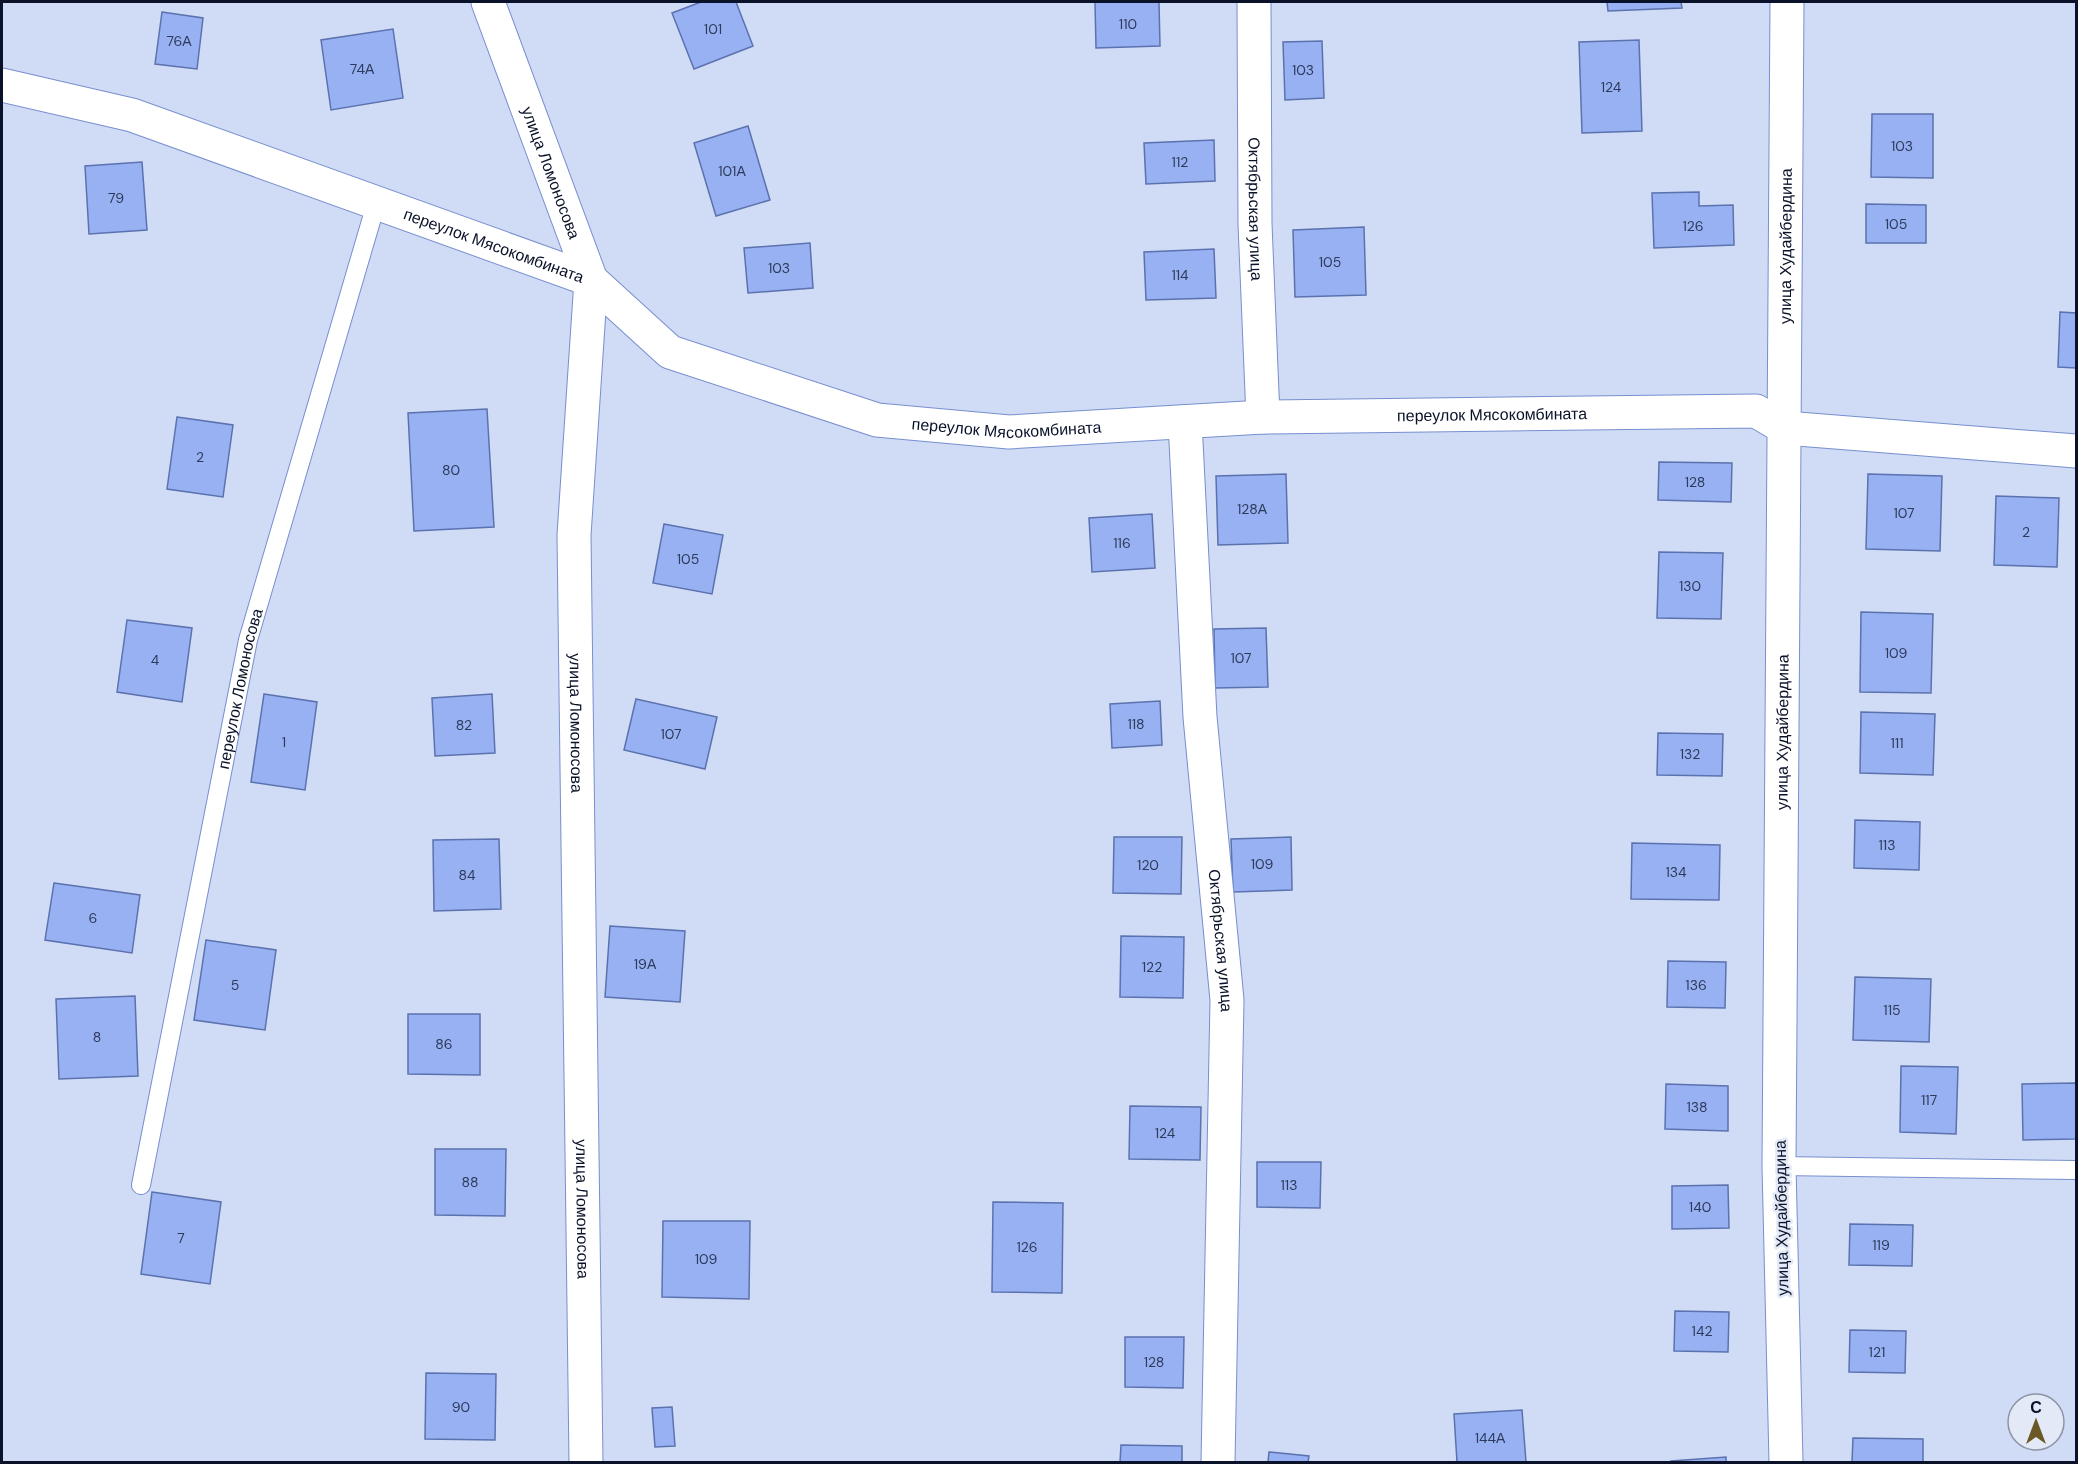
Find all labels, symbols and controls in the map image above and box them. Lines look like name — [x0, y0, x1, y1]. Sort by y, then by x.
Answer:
house number: 110 — [1119, 15, 1137, 33]
house number: 101 — [704, 20, 722, 38]
house number: 76А — [166, 32, 192, 50]
house number: 74А — [350, 60, 375, 78]
house number: 103 — [1292, 61, 1314, 79]
house number: 124 — [1601, 78, 1622, 96]
street label: улица Ломоносова — [517, 104, 585, 242]
street label: Октябрьская улица — [1244, 137, 1267, 281]
house number: 103 — [1891, 137, 1913, 155]
house number: 112 — [1172, 153, 1188, 171]
house number: 101А — [718, 162, 746, 180]
street label: улица Худайбердина — [1775, 168, 1797, 324]
house number: 79 — [108, 189, 124, 207]
street label: переулок Мясокомбината — [401, 204, 587, 288]
house number: 105 — [1885, 215, 1907, 233]
house number: 126 — [1682, 217, 1704, 235]
house number: 105 — [1319, 253, 1341, 271]
house number: 103 — [768, 259, 790, 277]
house number: 114 — [1171, 266, 1189, 284]
street label: переулок Мясокомбината — [1397, 403, 1587, 426]
street label: переулок Мясокомбината — [911, 413, 1102, 443]
house number: 2 — [196, 448, 204, 466]
house number: 80 — [442, 461, 460, 479]
house number: 128 — [1685, 473, 1705, 491]
house number: 128А — [1237, 500, 1268, 518]
house number: 107 — [1893, 504, 1915, 522]
house number: 2 — [2022, 523, 2030, 541]
house number: 116 — [1113, 534, 1131, 552]
house number: 105 — [677, 550, 699, 568]
house number: 130 — [1679, 577, 1701, 595]
street label: переулок Ломоносова — [213, 606, 268, 771]
house number: 109 — [1885, 644, 1908, 662]
house number: 107 — [1230, 649, 1252, 667]
house number: 4 — [151, 651, 160, 669]
street label: улица Ломоносова — [565, 653, 587, 793]
street label: улица Худайбердина — [1771, 654, 1794, 810]
house number: 118 — [1127, 715, 1145, 733]
house number: 82 — [456, 716, 472, 734]
house number: 107 — [660, 725, 682, 743]
house number: 1 — [282, 733, 286, 751]
house number: 111 — [1890, 734, 1904, 752]
house number: 132 — [1680, 745, 1700, 763]
house number: 113 — [1878, 836, 1896, 854]
house number: 109 — [1251, 855, 1274, 873]
house number: 120 — [1137, 856, 1159, 874]
house number: 134 — [1665, 863, 1687, 881]
house number: 84 — [458, 866, 476, 884]
street label: Октябрьская улица — [1204, 868, 1237, 1012]
house number: 6 — [89, 909, 97, 927]
house number: 19А — [634, 955, 657, 973]
house number: 122 — [1142, 958, 1162, 976]
house number: 5 — [231, 976, 239, 994]
house number: 136 — [1685, 976, 1707, 994]
house number: 115 — [1883, 1001, 1901, 1019]
house number: 8 — [93, 1028, 101, 1046]
house number: 86 — [435, 1035, 453, 1053]
house number: 117 — [1921, 1091, 1937, 1109]
house number: 138 — [1686, 1098, 1708, 1116]
house number: 124 — [1155, 1124, 1176, 1142]
street label: улица Ломоносова — [571, 1139, 594, 1279]
street label: улица Худайбердина — [1770, 1140, 1793, 1296]
house number: 88 — [461, 1173, 479, 1191]
house number: 113 — [1280, 1176, 1298, 1194]
house number: 140 — [1689, 1198, 1711, 1216]
house number: 7 — [177, 1229, 185, 1247]
house number: 119 — [1872, 1236, 1890, 1254]
house number: 126 — [1016, 1238, 1038, 1256]
house number: 109 — [695, 1250, 718, 1268]
house number: 142 — [1692, 1322, 1712, 1340]
house number: 121 — [1869, 1343, 1885, 1361]
house number: 128 — [1144, 1353, 1164, 1371]
north arrow — [2006, 1392, 2066, 1452]
text: С — [2030, 1397, 2042, 1418]
house number: 90 — [452, 1398, 470, 1416]
house number: 144А — [1475, 1429, 1506, 1447]

